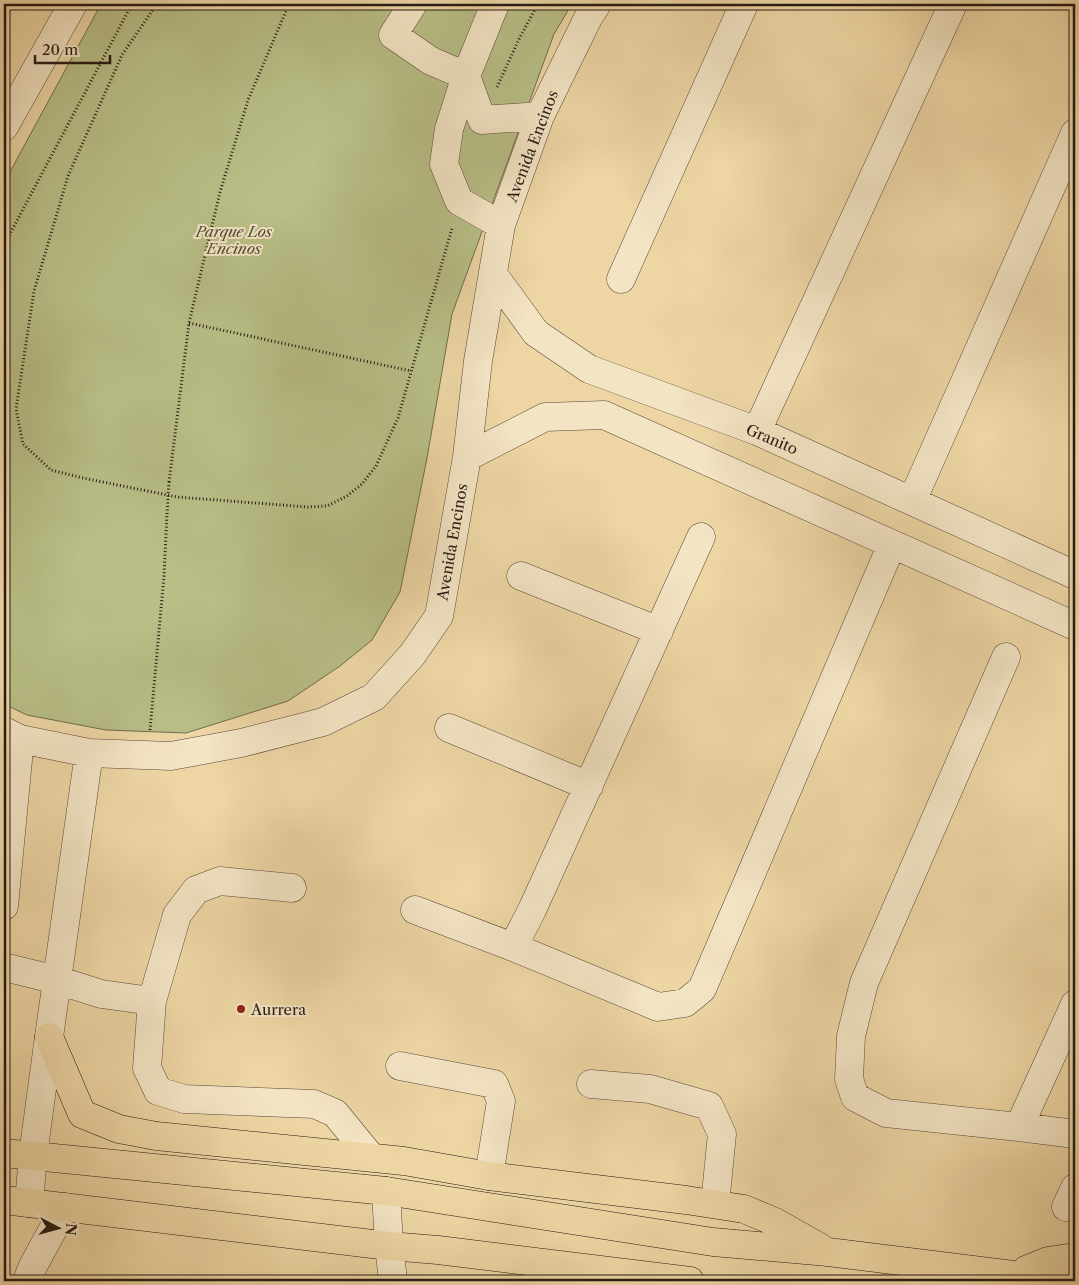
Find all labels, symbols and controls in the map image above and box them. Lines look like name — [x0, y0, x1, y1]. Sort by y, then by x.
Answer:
scale bar — [35, 32, 110, 64]
text: 20 m — [42, 40, 78, 59]
street label: Avenida Encinos — [502, 87, 562, 206]
park label: Parque Los Encinos — [195, 222, 273, 258]
street label: Granito — [743, 420, 801, 458]
street label: Avenida Encinos — [432, 482, 472, 603]
place label: Aurrera — [250, 1000, 306, 1019]
marker: Aurrera — [235, 1003, 247, 1015]
north arrow — [32, 1202, 82, 1252]
text: N — [61, 1222, 81, 1236]

